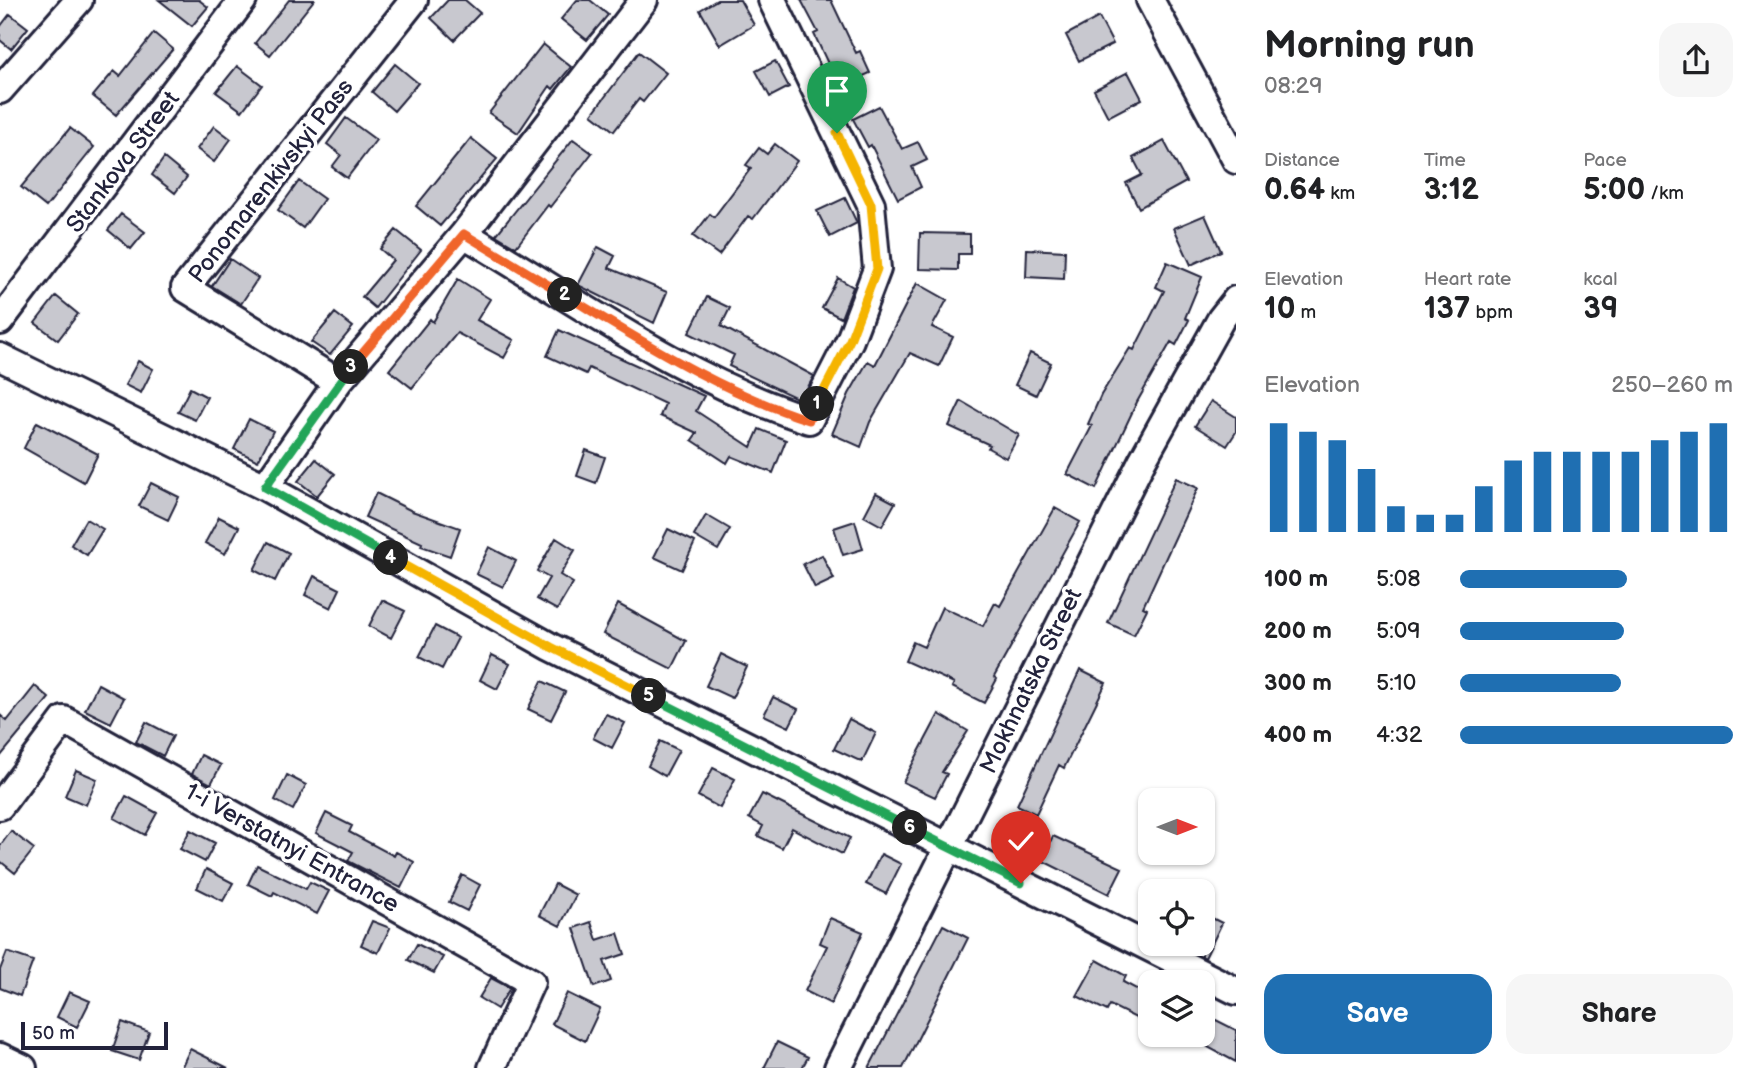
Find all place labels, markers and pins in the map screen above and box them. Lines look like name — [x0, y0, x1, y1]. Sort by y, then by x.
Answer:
pin — [807, 61, 867, 133]
pin: 2 — [548, 278, 582, 312]
pin: 3 — [334, 350, 368, 384]
pin: 1 — [800, 386, 834, 422]
pin: 4 — [374, 540, 408, 576]
pin: 5 — [632, 678, 666, 714]
pin: 6 — [892, 810, 928, 846]
pin — [991, 811, 1051, 883]

